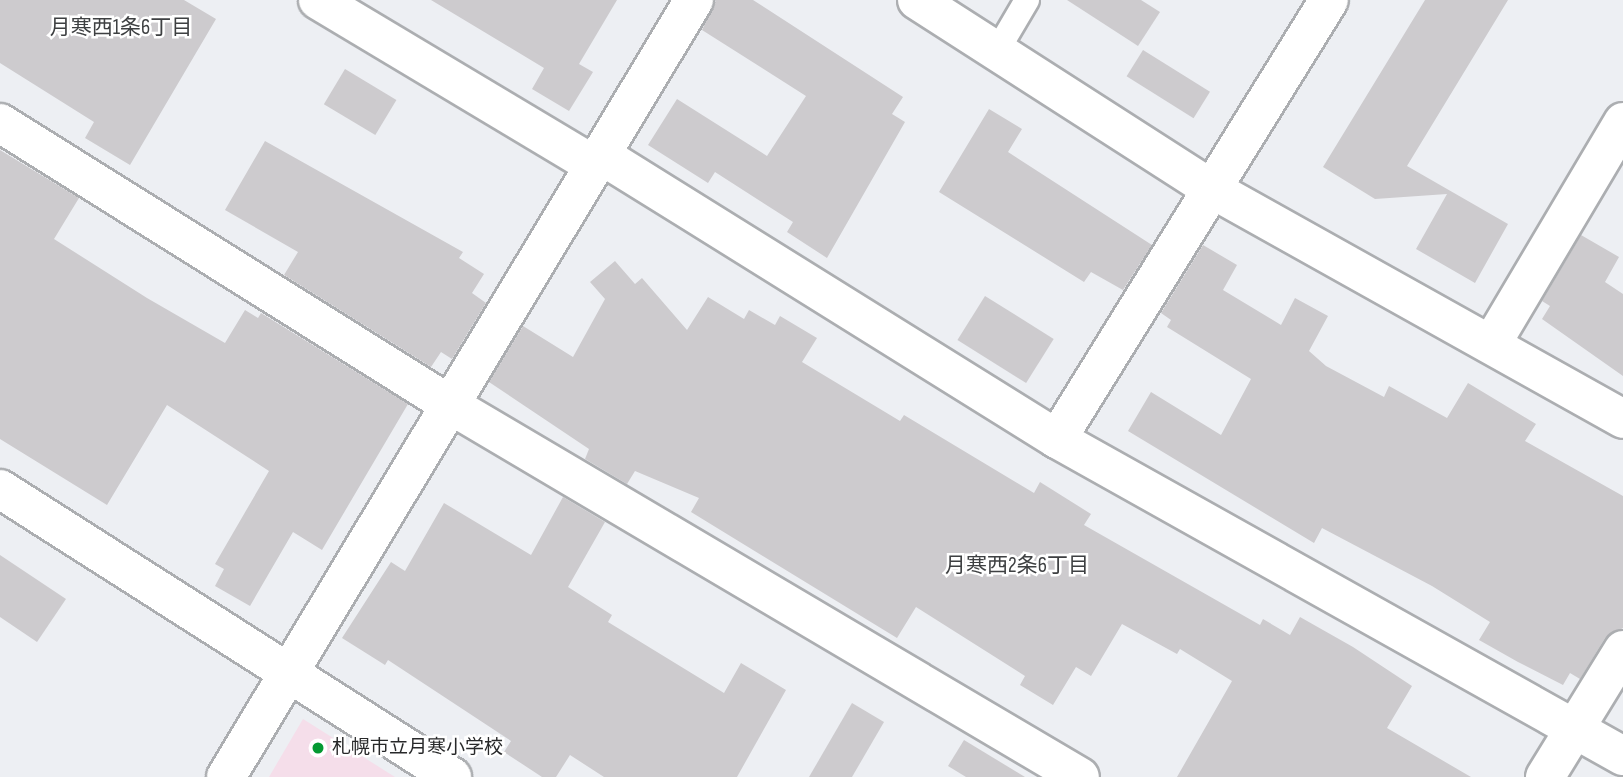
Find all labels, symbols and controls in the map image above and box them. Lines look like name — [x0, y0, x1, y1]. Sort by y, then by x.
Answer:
district label: 月寒西1条6丁目 — [50, 15, 192, 41]
district label: 月寒西2条6丁目 — [945, 553, 1089, 579]
place label: 札幌市立月寒小学校 — [332, 737, 503, 759]
marker: 札幌市立月寒小学校 — [310, 740, 326, 756]

